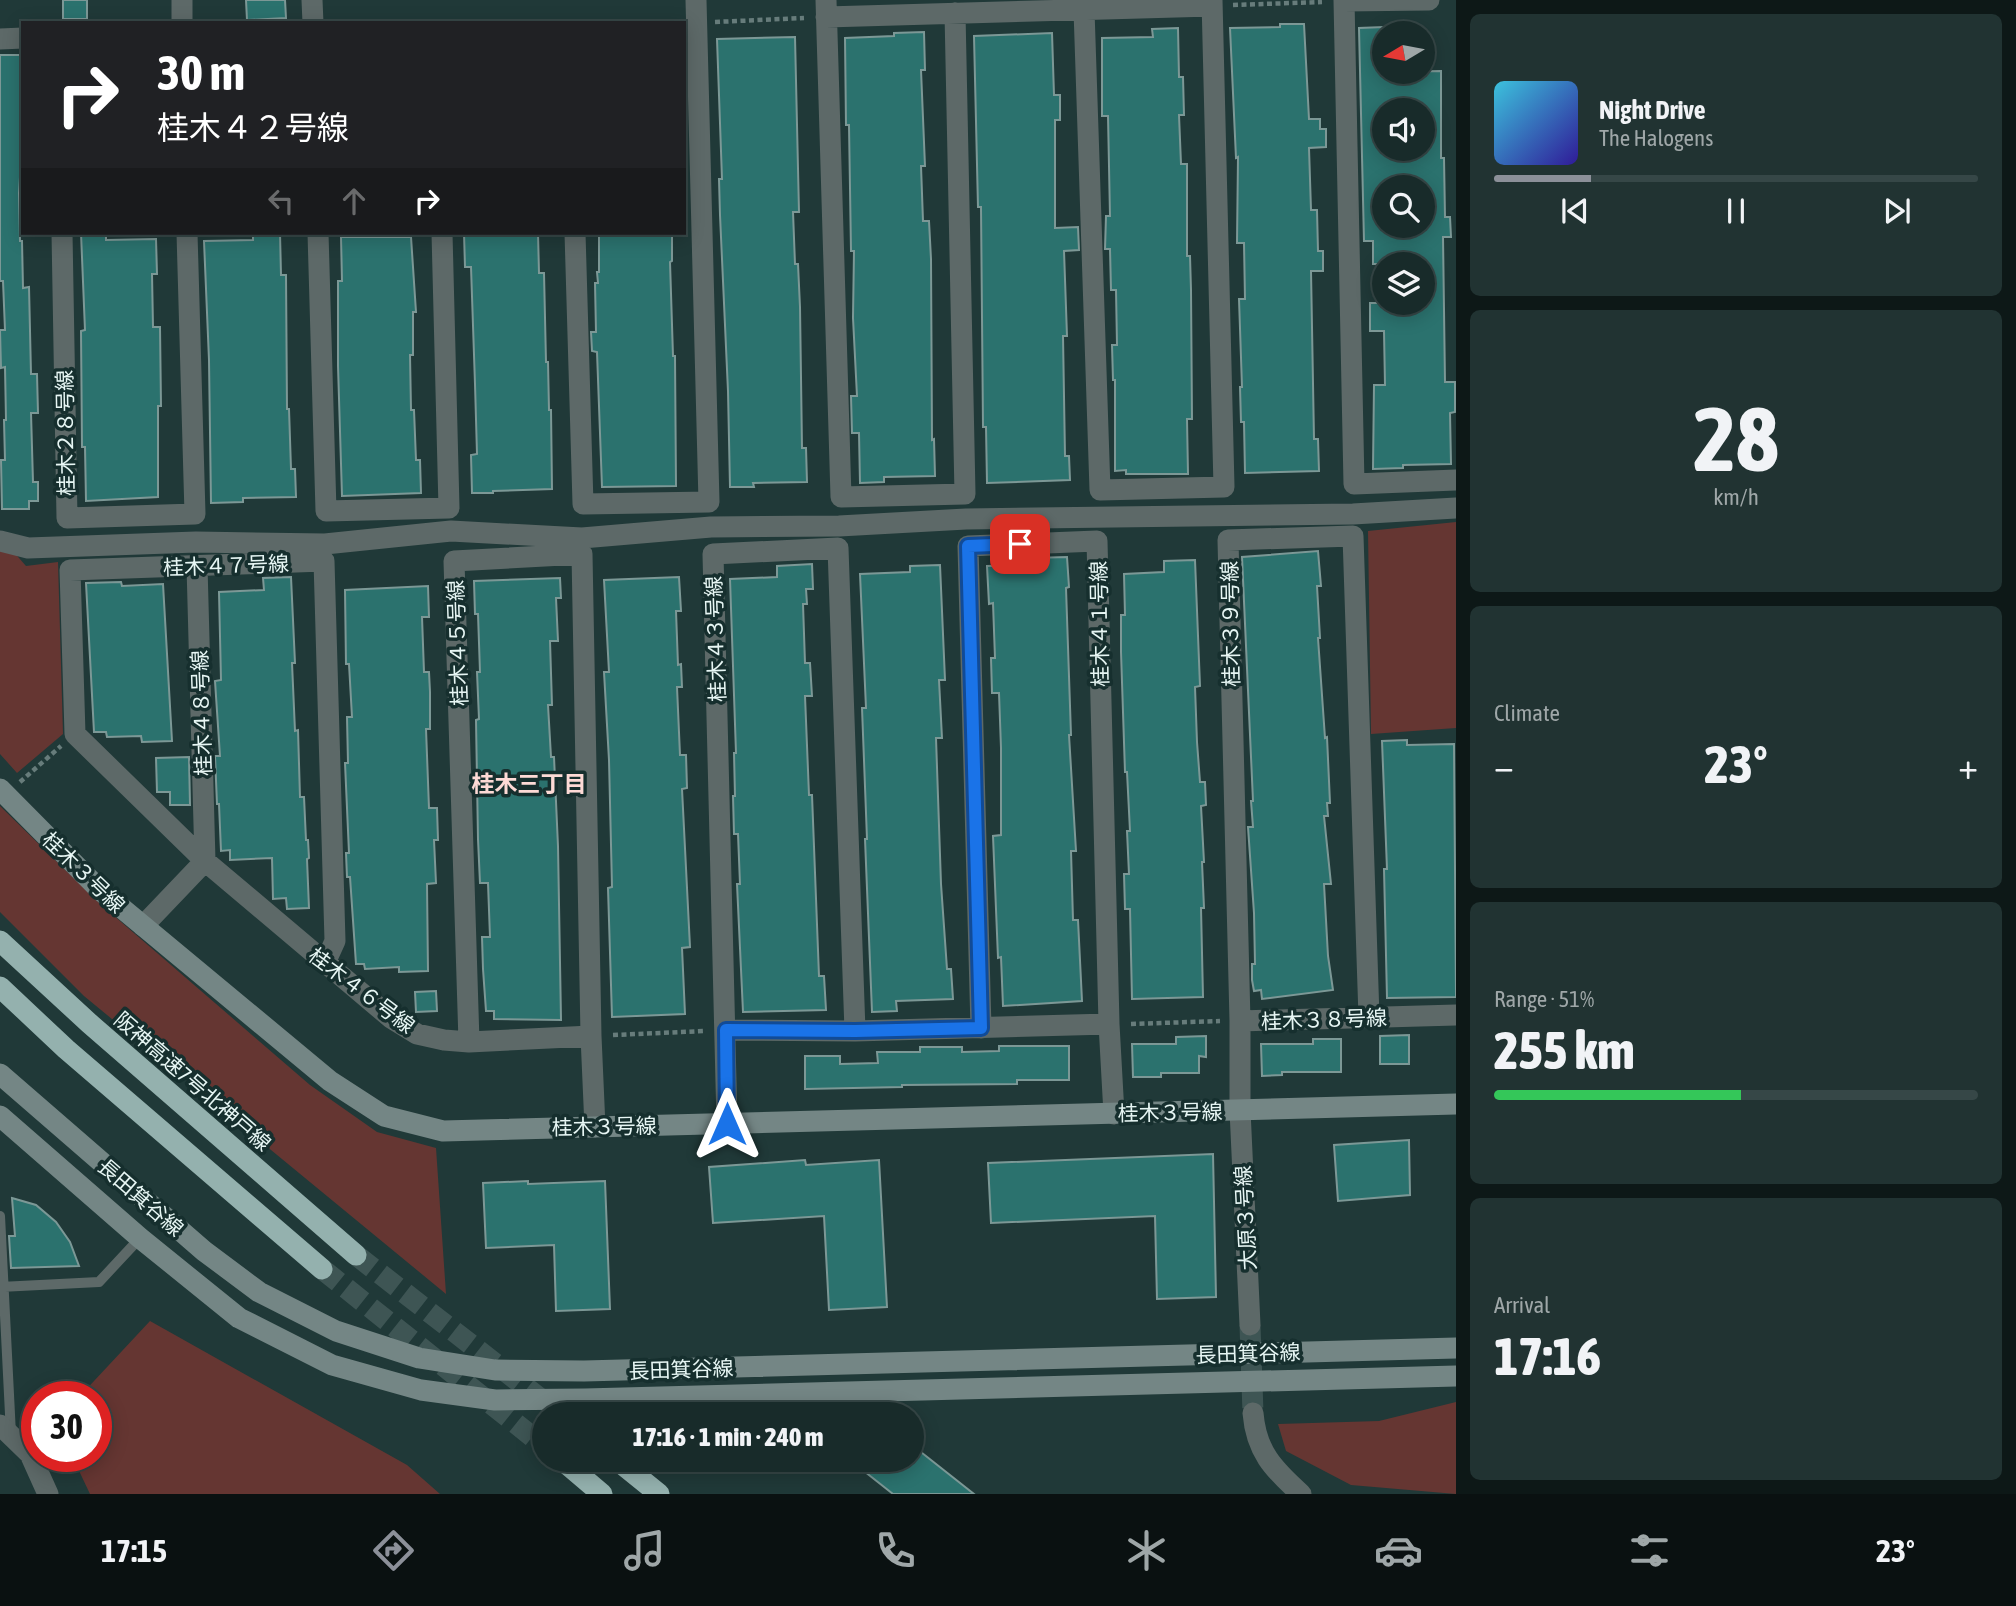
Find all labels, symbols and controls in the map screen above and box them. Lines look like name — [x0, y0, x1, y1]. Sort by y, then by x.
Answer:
north arrow — [1372, 21, 1435, 84]
map controls — [1372, 21, 1435, 315]
text: 30 m — [157, 44, 245, 100]
icon: right — [42, 49, 133, 140]
text: Night Drive — [1599, 95, 1706, 125]
button: sound — [1372, 98, 1435, 161]
text: 桂木４２号線 — [157, 109, 349, 146]
text: The Halogens — [1599, 125, 1713, 151]
button: search — [1372, 175, 1435, 238]
icon: left — [262, 182, 300, 220]
icon: ahead — [335, 182, 373, 220]
icon: right — [408, 182, 446, 220]
icon: previous — [1556, 192, 1594, 230]
icon: pause — [1717, 192, 1755, 230]
icon: next — [1878, 192, 1916, 230]
button: layers — [1372, 252, 1435, 315]
street label: 桂木２８号線 — [52, 370, 78, 496]
text: 28 — [1693, 386, 1779, 490]
text: km/h — [1713, 484, 1759, 510]
pin — [990, 514, 1050, 574]
icon: arrive — [1001, 525, 1039, 563]
street label: 桂木４７号線 — [163, 551, 289, 579]
street label: 桂木４１号線 — [1086, 561, 1112, 687]
street label: 桂木３９号線 — [1217, 561, 1243, 687]
street label: 桂木４３号線 — [701, 576, 729, 702]
street label: 桂木４５号線 — [443, 580, 471, 706]
street label: 桂木４８号線 — [187, 650, 215, 776]
text: Climate — [1494, 700, 1560, 726]
text: 23° — [1704, 734, 1768, 794]
text: − — [1494, 744, 1514, 787]
text: + — [1958, 744, 1978, 787]
district label: 桂木三丁目 — [472, 771, 587, 797]
street label: 桂木３号線 — [38, 827, 130, 917]
street label: 桂木４６号線 — [304, 943, 420, 1037]
text: Range · 51% — [1494, 986, 1594, 1012]
street label: 桂木３８号線 — [1261, 1005, 1387, 1033]
street label: 阪神高速7号北神戸線 — [110, 1007, 276, 1155]
text: 255 km — [1494, 1020, 1635, 1080]
position arrow — [690, 1087, 764, 1161]
street label: 桂木３号線 — [1117, 1099, 1223, 1125]
street label: 桂木３号線 — [551, 1113, 657, 1139]
street label: 長田箕谷線 — [94, 1154, 188, 1240]
street label: 大原３号線 — [1230, 1165, 1260, 1271]
text: Arrival — [1494, 1292, 1550, 1318]
text: 17:16 — [1494, 1326, 1601, 1386]
street label: 長田箕谷線 — [1195, 1339, 1301, 1367]
street label: 長田箕谷線 — [628, 1355, 734, 1383]
speed limit sign: 30 — [21, 1381, 112, 1472]
text: 17:16 · 1 min · 240 m — [633, 1422, 823, 1452]
icon: directions — [369, 1526, 418, 1575]
icon: music — [620, 1526, 669, 1575]
icon: phone — [871, 1526, 920, 1575]
icon: climate — [1122, 1526, 1171, 1575]
icon: car — [1374, 1526, 1423, 1575]
icon: filters — [1625, 1526, 1674, 1575]
text: 17:15 — [101, 1532, 167, 1569]
text: 23° — [1876, 1532, 1915, 1569]

